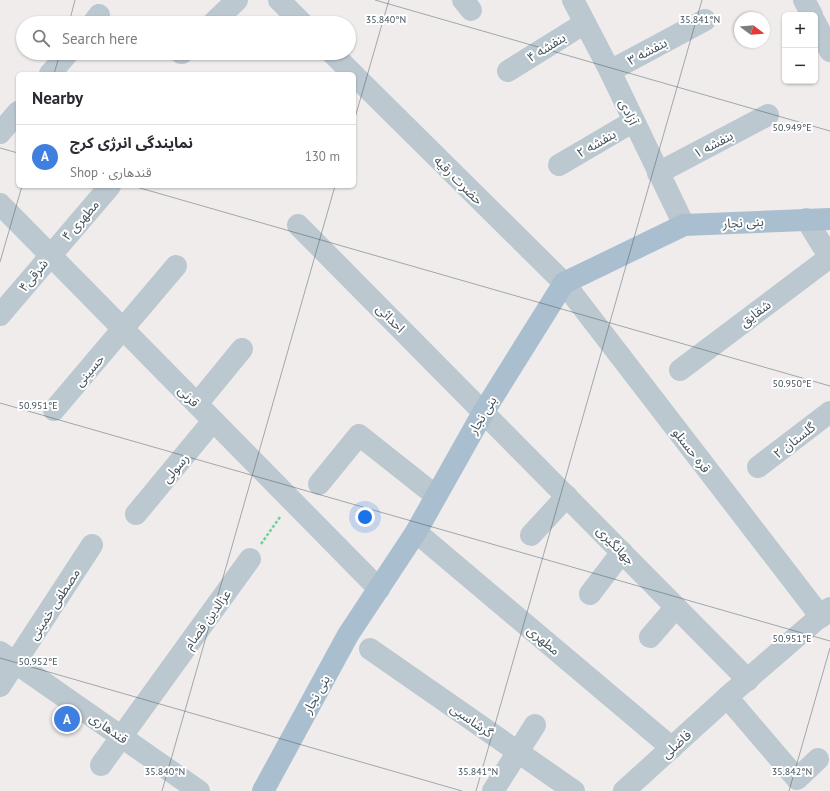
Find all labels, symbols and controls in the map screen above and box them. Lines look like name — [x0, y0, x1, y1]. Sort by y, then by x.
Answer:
north arrow — [734, 12, 770, 48]
map controls — [782, 12, 818, 84]
button: + — [782, 12, 818, 48]
text: 35.840°N — [366, 13, 406, 26]
text: 35.841°N — [680, 13, 720, 26]
search box — [16, 16, 356, 60]
icon: search — [30, 27, 52, 49]
text: Search here — [62, 29, 138, 48]
street label: بنفشه ۴ — [524, 29, 569, 66]
street label: بنفشه ۳ — [624, 34, 670, 69]
button: − — [782, 48, 818, 84]
text: Nearby — [32, 87, 83, 109]
street label: آزادی — [615, 97, 642, 129]
text: 50.949°E — [773, 121, 812, 134]
street label: بنفشه ۲ — [574, 125, 619, 161]
street label: بنفشه ۱ — [690, 127, 736, 162]
text: نمایندگی انرژی کرج — [70, 133, 193, 152]
text: A — [41, 148, 49, 165]
text: 130 m — [305, 148, 340, 165]
street label: حضرت رقیه — [430, 152, 487, 209]
text: Shop · قندهاری — [70, 164, 152, 181]
street label: مطهری ۴ — [58, 196, 103, 244]
street label: بنی نجار — [721, 213, 764, 232]
street label: ۴شرقی — [15, 255, 52, 295]
street label: شقایق — [736, 296, 774, 331]
street label: احداثی — [373, 300, 409, 336]
street label: حسینی — [71, 350, 108, 390]
text: 50.950°E — [773, 377, 812, 390]
street label: قرنی — [174, 382, 203, 411]
street label: بنی نجار — [464, 393, 500, 438]
text: 50.951°E — [19, 399, 58, 412]
street label: گلستان ۲ — [770, 418, 819, 462]
street label: قره حسنلو — [669, 424, 715, 476]
street label: رسولی — [158, 450, 193, 487]
your location — [355, 507, 375, 527]
street label: جهانگیری — [593, 522, 639, 569]
street label: مصطفی خمینی — [25, 565, 84, 643]
street label: عزالدین قصام — [180, 586, 236, 653]
street label: مطهری — [524, 622, 564, 659]
text: 50.951°E — [773, 632, 812, 645]
text: 50.952°E — [19, 655, 58, 668]
street label: بنی نجار — [299, 672, 334, 717]
street label: گرشاسبی — [447, 700, 497, 742]
pin: A — [54, 704, 80, 734]
street label: قندهاری — [86, 709, 131, 748]
street label: فاضلی — [658, 726, 695, 762]
text: 35.840°N — [145, 765, 185, 778]
text: 35.841°N — [458, 765, 498, 778]
text: 35.842°N — [772, 765, 812, 778]

